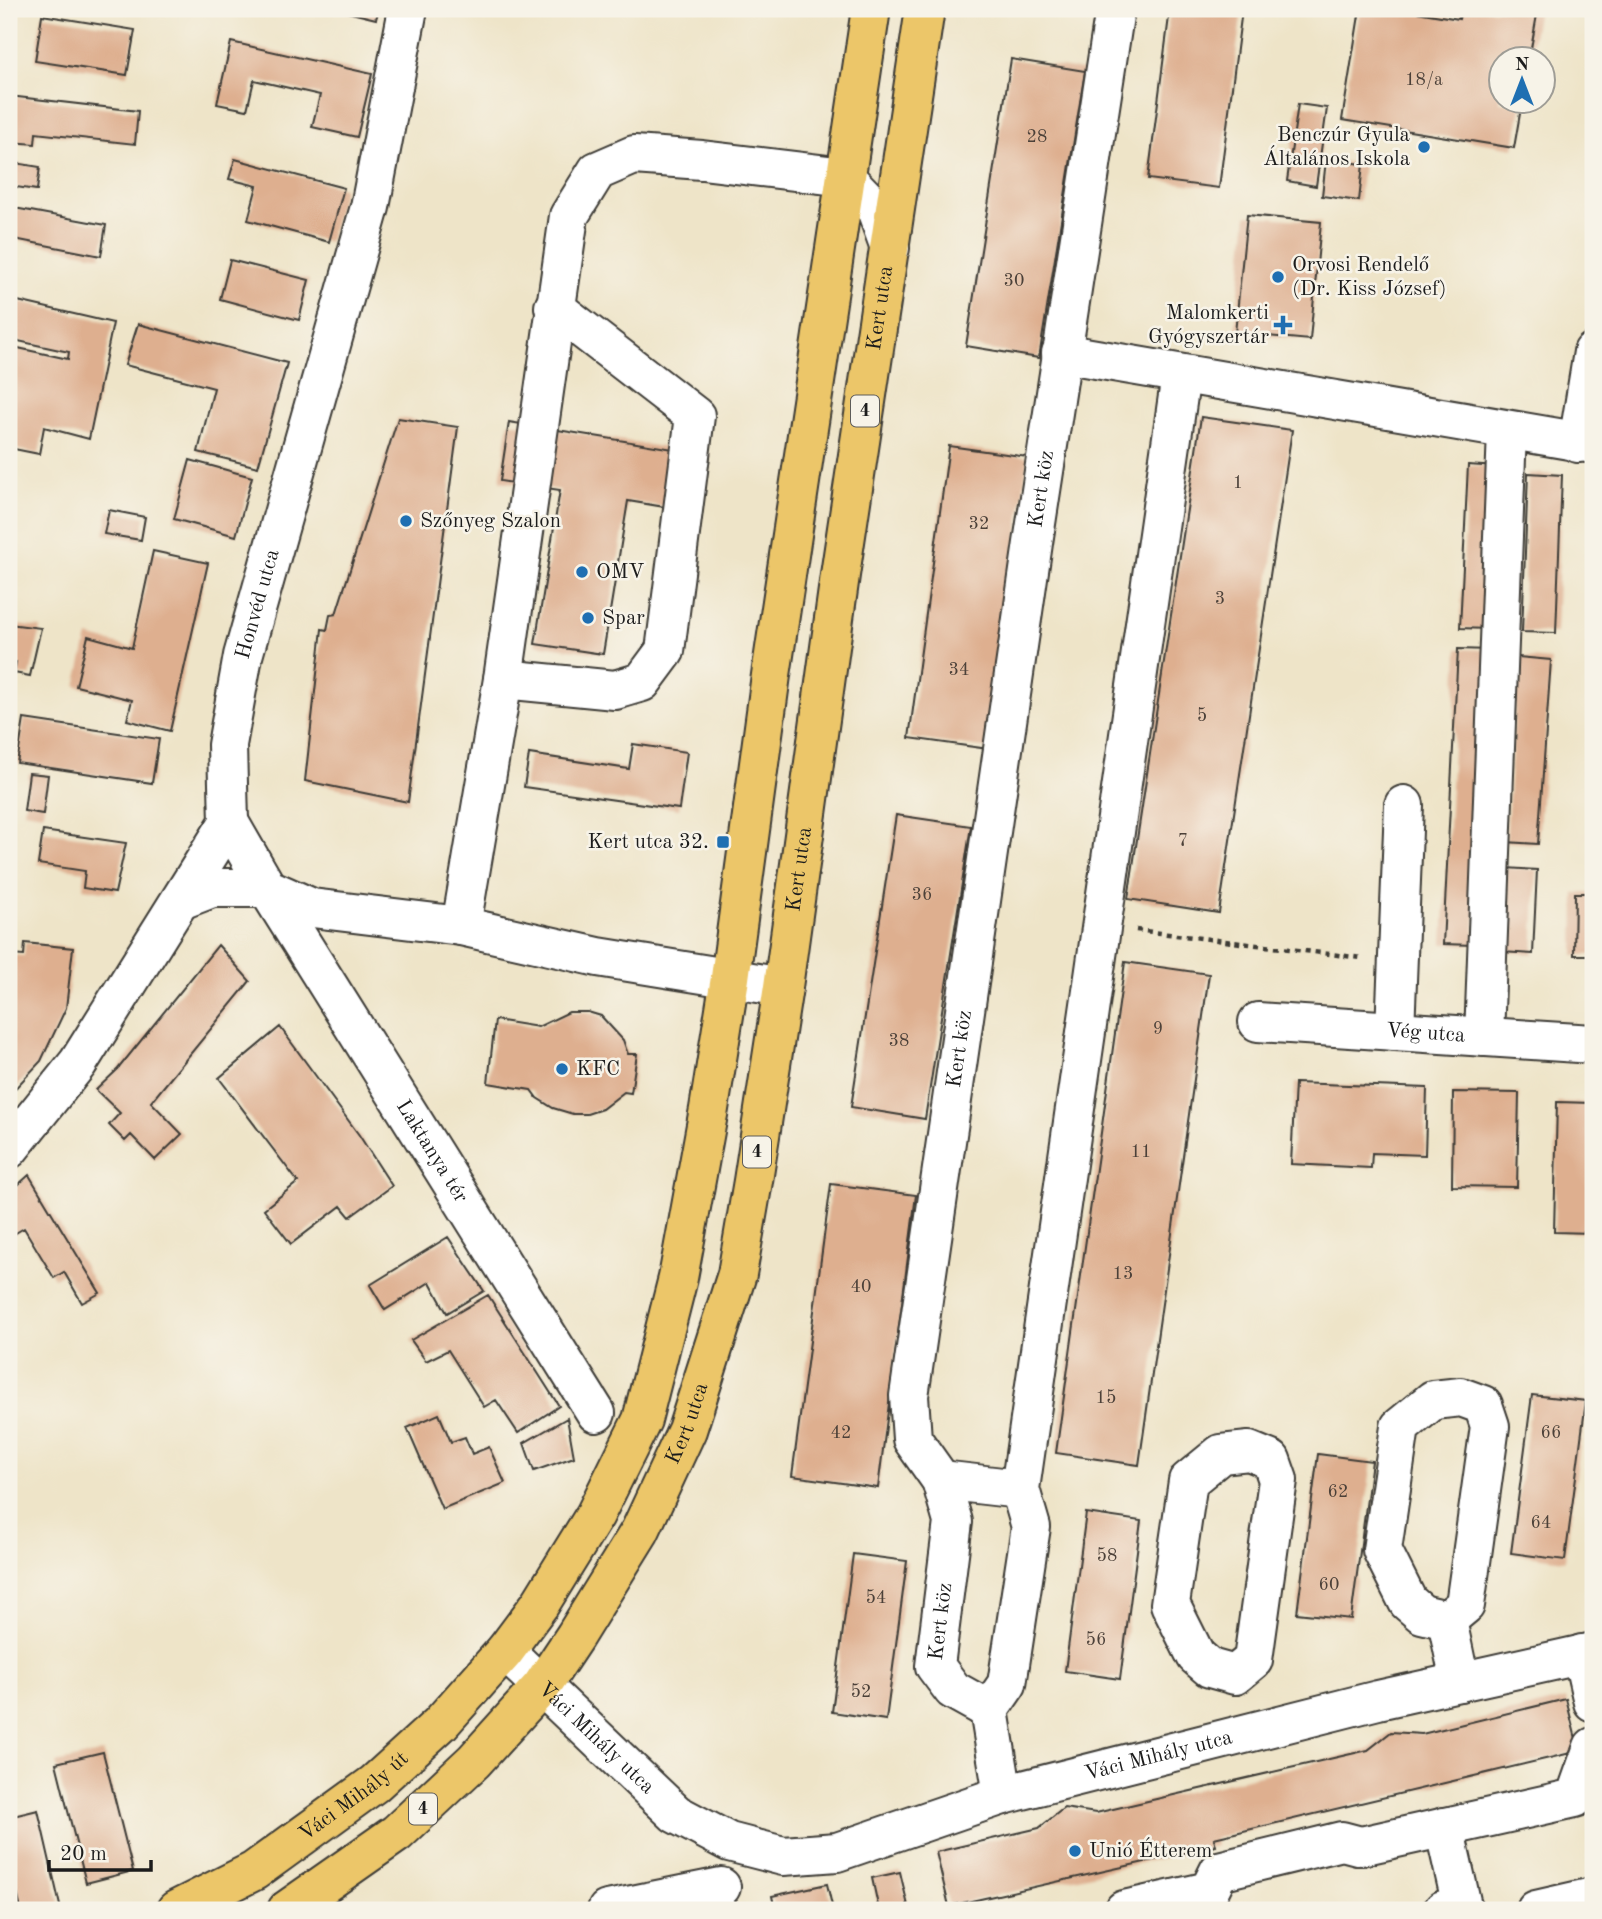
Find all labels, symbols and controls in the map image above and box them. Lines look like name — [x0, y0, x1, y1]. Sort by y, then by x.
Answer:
north arrow — [1486, 46, 1556, 116]
text: N — [1515, 56, 1530, 75]
house number: 18/a — [1405, 71, 1443, 89]
place label: Benczúr Gyula Általános Iskola — [1263, 125, 1410, 170]
house number: 28 — [1027, 128, 1047, 146]
marker: Benczúr Gyula Általános Iskola — [1416, 139, 1432, 155]
place label: Orvosi Rendelő (Dr. Kiss József) — [1292, 255, 1447, 300]
street label: Kert utca — [863, 264, 897, 352]
marker: Orvosi Rendelő (Dr. Kiss József) — [1270, 269, 1286, 285]
house number: 30 — [1004, 272, 1024, 290]
place label: Malomkerti Gyógyszertár — [1148, 303, 1269, 348]
marker: Malomkerti Gyógyszertár — [1275, 317, 1291, 333]
road number: 4 — [851, 396, 879, 426]
street label: Kert köz — [1025, 449, 1058, 529]
house number: 1 — [1233, 474, 1243, 492]
place label: Szőnyeg Szalon — [420, 511, 561, 532]
marker: Szőnyeg Szalon — [398, 513, 414, 529]
house number: 32 — [969, 515, 989, 533]
street label: Honvéd utca — [232, 547, 283, 661]
place label: OMV — [596, 562, 645, 583]
marker: OMV — [574, 564, 590, 580]
house number: 3 — [1215, 590, 1225, 608]
place label: Spar — [602, 608, 645, 629]
marker: Spar — [580, 610, 596, 626]
house number: 34 — [949, 661, 969, 679]
house number: 5 — [1197, 707, 1207, 725]
street label: Kert utca — [783, 826, 816, 913]
place label: Kert utca 32. — [587, 832, 709, 853]
house number: 7 — [1178, 832, 1188, 850]
marker: Kert utca 32. — [715, 834, 731, 850]
house number: 36 — [912, 886, 932, 904]
street label: Kert köz — [943, 1009, 975, 1089]
house number: 9 — [1153, 1020, 1163, 1038]
street label: Vég utca — [1385, 1020, 1466, 1046]
house number: 38 — [889, 1032, 909, 1050]
place label: KFC — [576, 1059, 620, 1080]
marker: KFC — [554, 1061, 570, 1077]
street label: Laktanya tér — [392, 1096, 472, 1207]
road number: 4 — [743, 1136, 771, 1168]
house number: 11 — [1131, 1143, 1151, 1161]
house number: 13 — [1113, 1265, 1133, 1283]
house number: 40 — [851, 1278, 871, 1296]
street label: Kert utca — [662, 1380, 712, 1467]
house number: 15 — [1096, 1389, 1116, 1407]
house number: 42 — [831, 1424, 851, 1442]
house number: 66 — [1541, 1424, 1561, 1442]
house number: 62 — [1328, 1483, 1348, 1501]
house number: 64 — [1531, 1514, 1551, 1532]
house number: 58 — [1097, 1547, 1117, 1565]
house number: 60 — [1319, 1576, 1339, 1594]
street label: Kert köz — [925, 1582, 956, 1662]
house number: 54 — [866, 1589, 886, 1607]
house number: 56 — [1086, 1631, 1106, 1649]
street label: Váci Mihály utca — [534, 1678, 658, 1798]
house number: 52 — [851, 1683, 871, 1701]
street label: Váci Mihály utca — [1082, 1727, 1234, 1784]
street label: Váci Mihály út — [295, 1748, 413, 1845]
road number: 4 — [409, 1794, 437, 1825]
scale bar — [49, 1828, 150, 1872]
place label: Unió Étterem — [1089, 1837, 1212, 1862]
marker: Unió Étterem — [1067, 1843, 1083, 1859]
text: 20 m — [60, 1844, 107, 1865]

